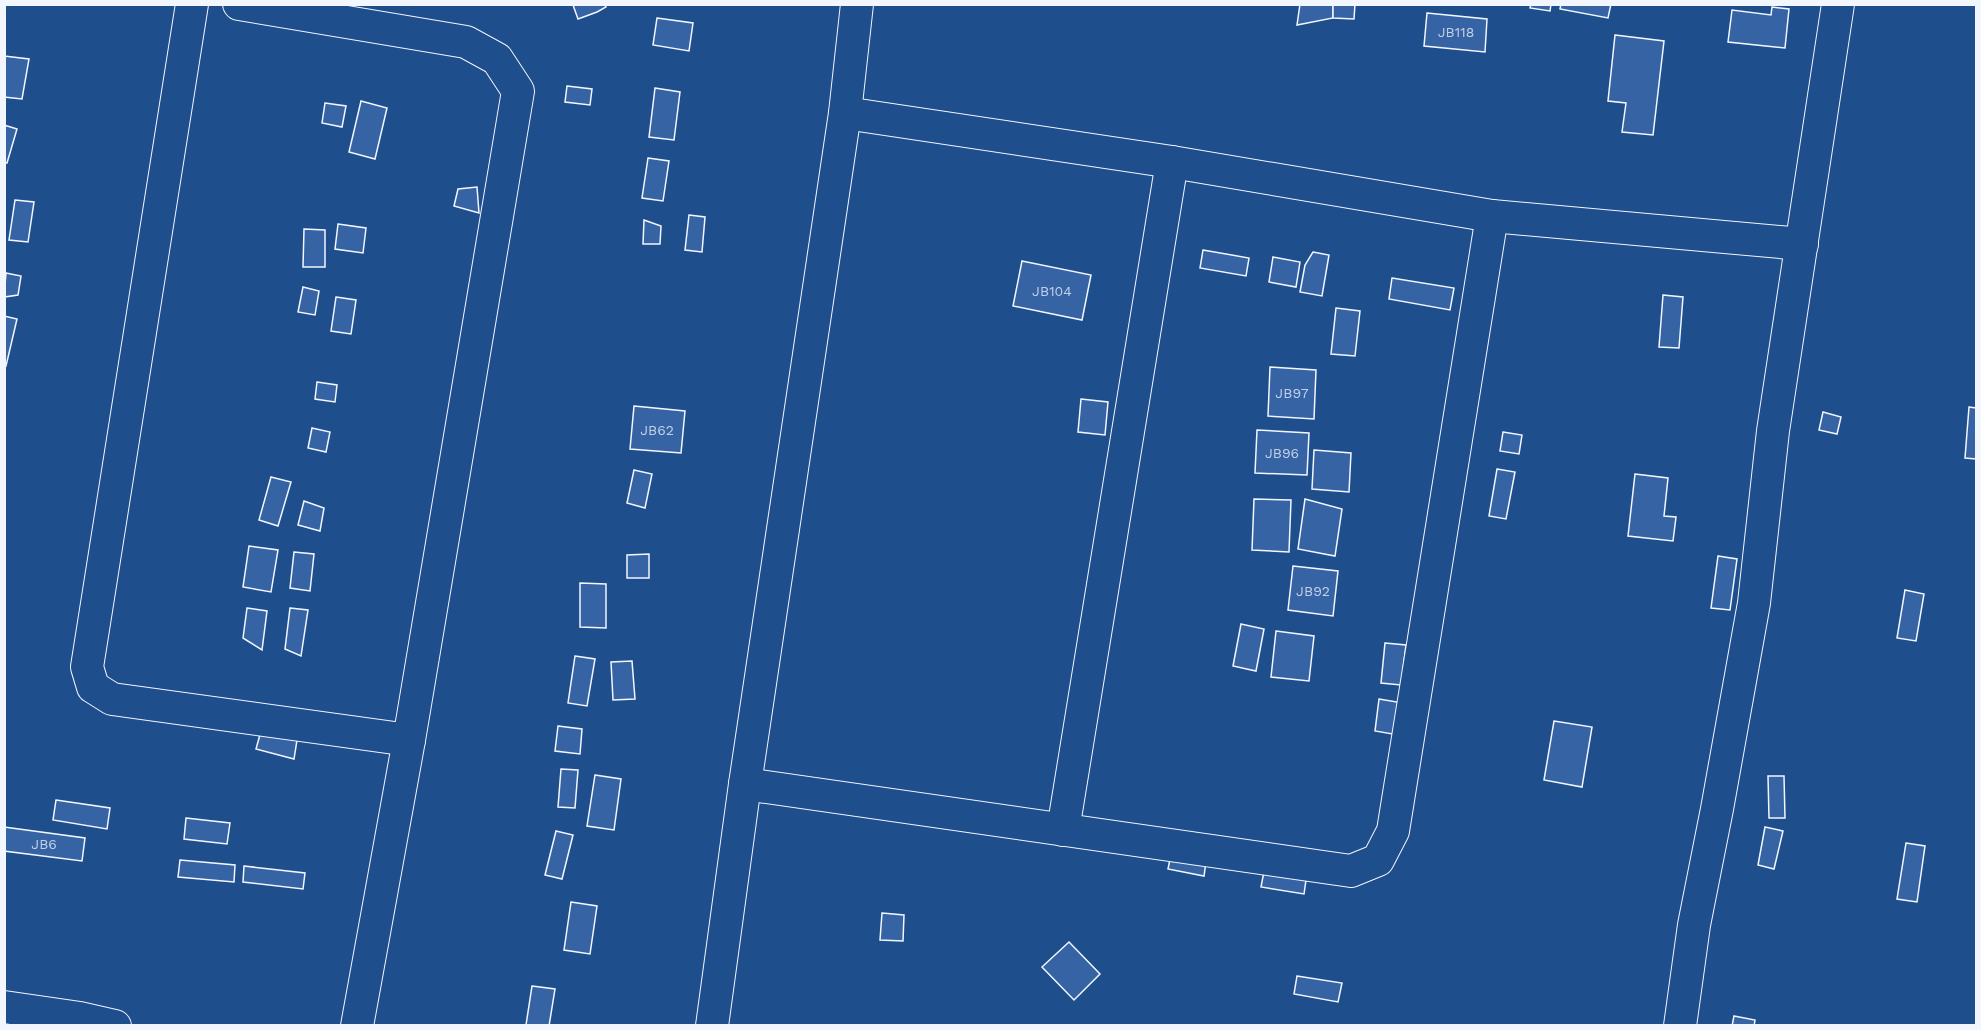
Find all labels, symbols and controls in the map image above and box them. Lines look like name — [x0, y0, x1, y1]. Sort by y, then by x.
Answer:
house number: JB118 — [1438, 24, 1474, 40]
house number: JB104 — [1032, 283, 1072, 299]
house number: JB97 — [1275, 385, 1309, 401]
house number: JB62 — [640, 422, 674, 438]
house number: JB96 — [1265, 445, 1299, 461]
house number: JB92 — [1296, 583, 1330, 599]
house number: JB6 — [31, 836, 57, 852]

